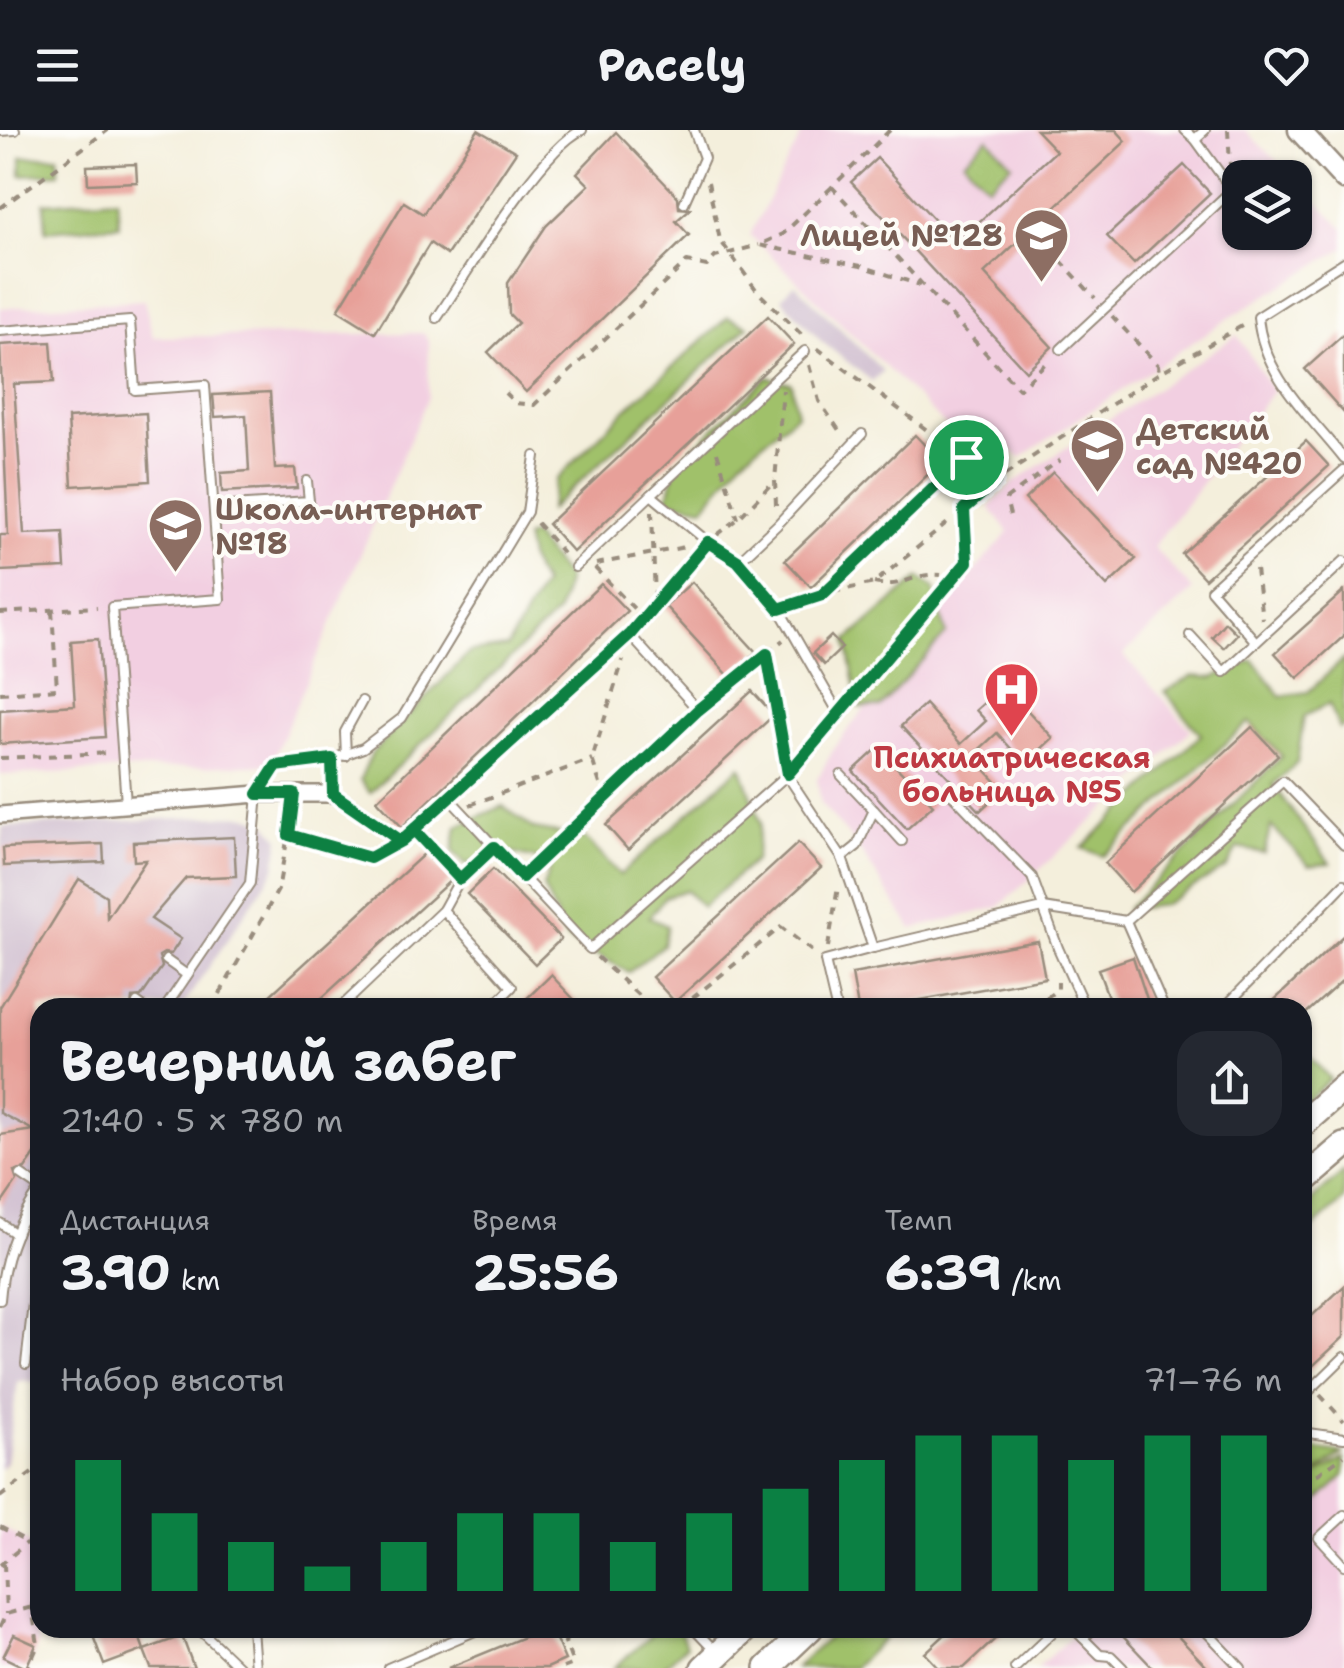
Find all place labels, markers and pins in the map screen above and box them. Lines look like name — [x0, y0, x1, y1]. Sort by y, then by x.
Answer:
school or university icon: Лицей №128 — [1012, 205, 1072, 284]
place label: Лицей №128 — [800, 215, 1003, 256]
place label: Детский сад №420 — [1136, 409, 1303, 484]
pin — [924, 415, 1009, 500]
school or university icon: Детский сад №420 — [1067, 416, 1127, 495]
place label: Школа-интернат №18 — [215, 489, 482, 564]
school or university icon: Школа-интернат №18 — [146, 496, 206, 575]
hospital icon: Психиатрическая больница №5 — [982, 659, 1042, 738]
place label: Психиатрическая больница №5 — [873, 737, 1151, 812]

